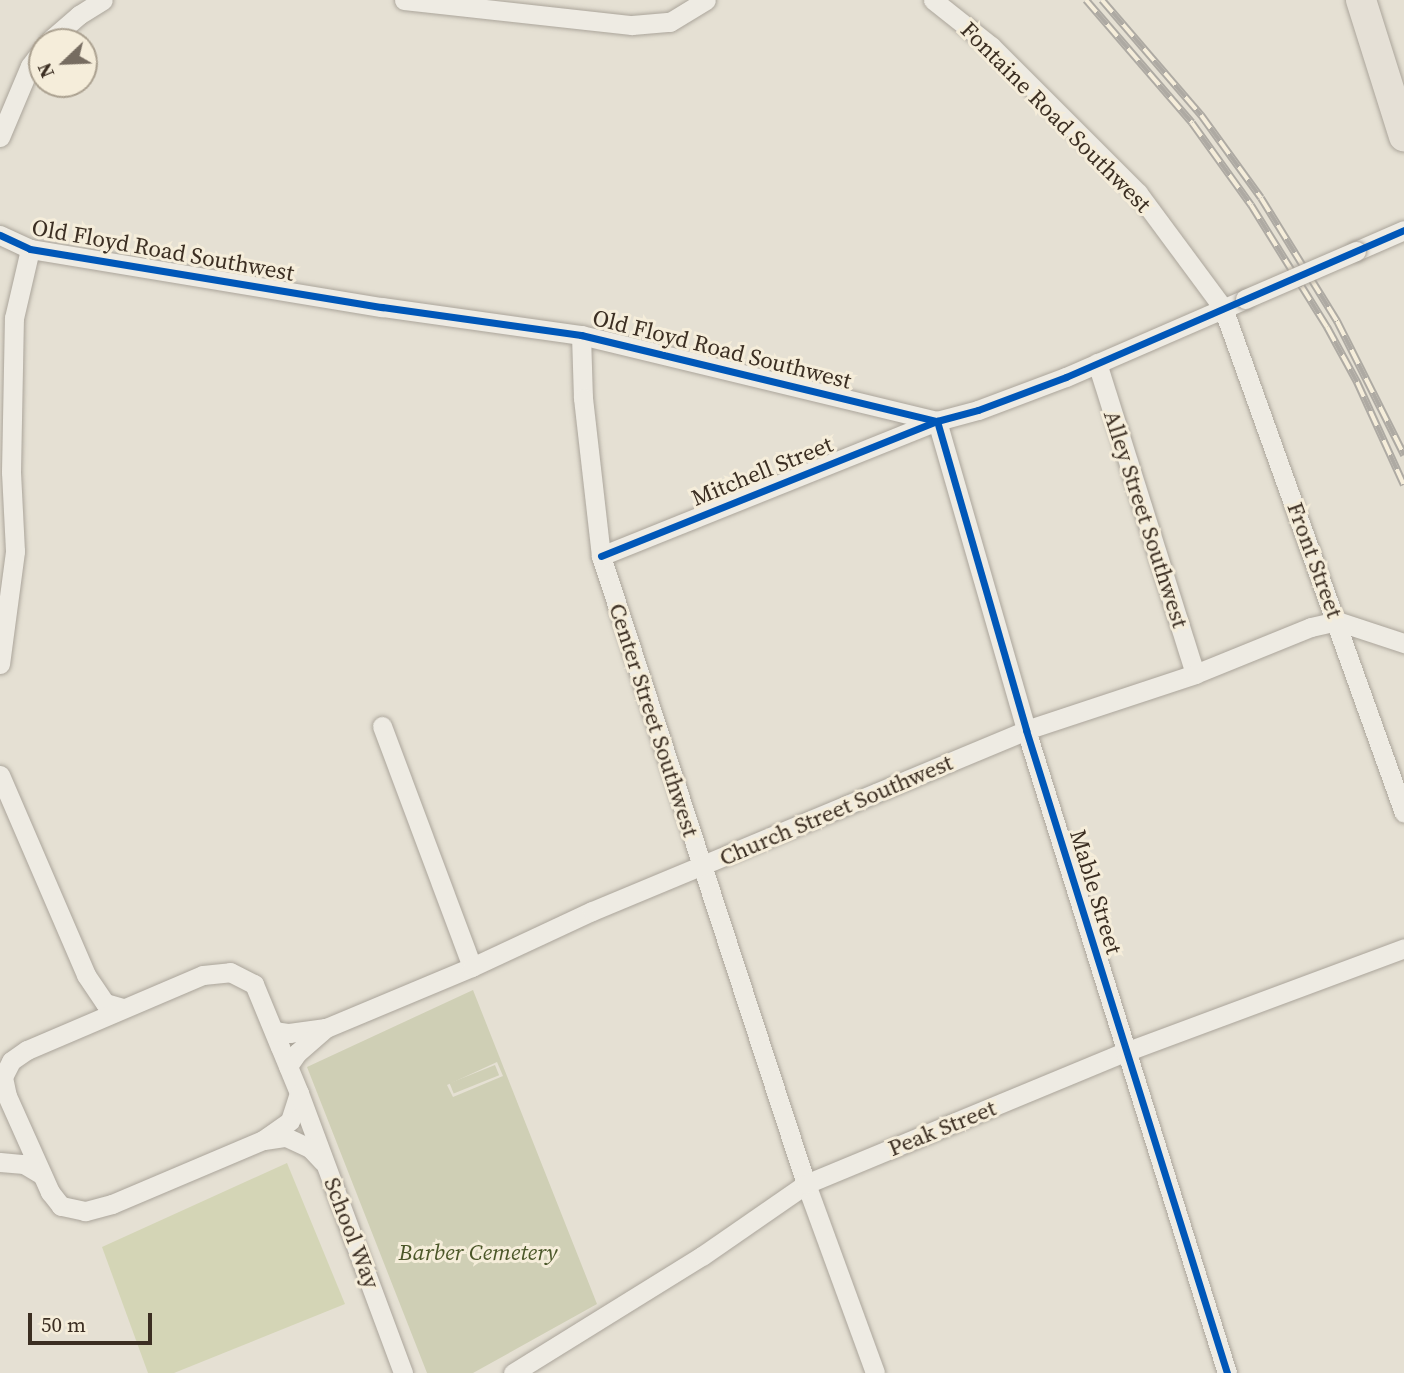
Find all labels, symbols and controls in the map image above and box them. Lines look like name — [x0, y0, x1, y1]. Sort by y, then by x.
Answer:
street label: Fontaine Road Southwest — [955, 16, 1157, 218]
north arrow — [28, 28, 98, 98]
text: N — [31, 59, 60, 82]
street label: Old Floyd Road Southwest — [30, 213, 296, 287]
street label: Old Floyd Road Southwest — [590, 303, 854, 395]
street label: Alley Street Southwest — [1098, 407, 1194, 631]
street label: Mitchell Street — [687, 430, 837, 512]
street label: Front Street — [1281, 498, 1349, 622]
street label: Center Street Southwest — [603, 600, 705, 840]
street label: Church Street Southwest — [715, 748, 957, 872]
street label: Mable Street — [1064, 827, 1128, 957]
street label: Peak Street — [884, 1094, 1000, 1162]
street label: School Way — [318, 1173, 386, 1293]
park label: Barber Cemetery — [398, 1238, 558, 1266]
scale bar — [32, 1300, 156, 1344]
text: 50 m — [41, 1310, 86, 1339]

